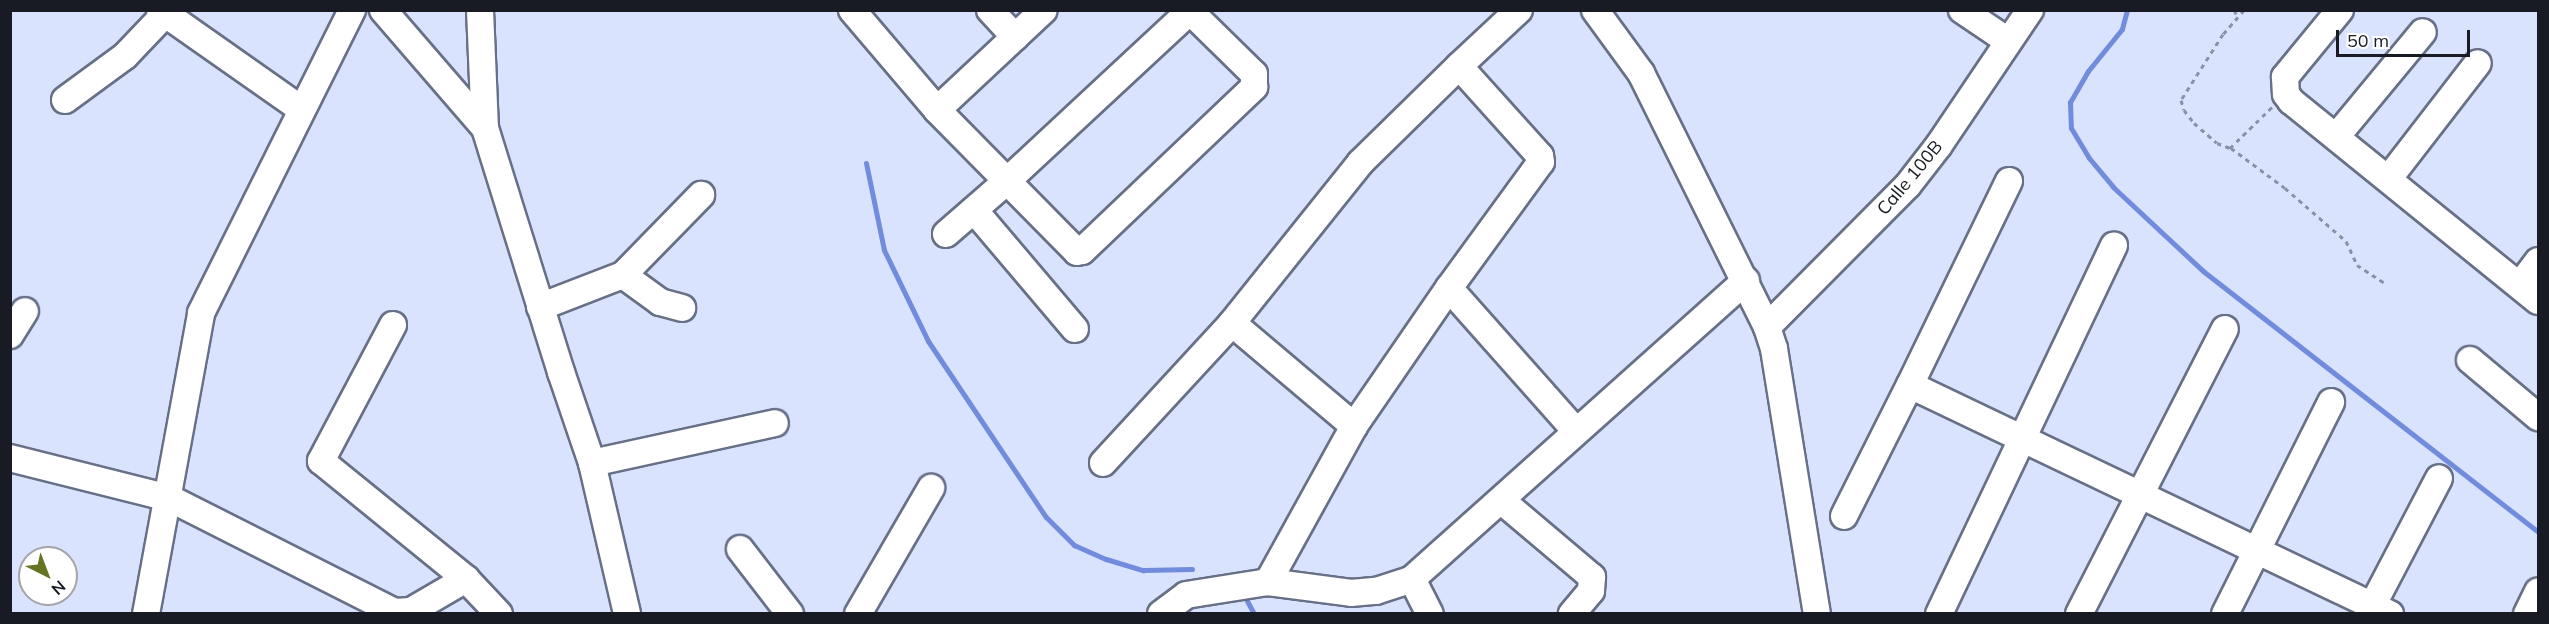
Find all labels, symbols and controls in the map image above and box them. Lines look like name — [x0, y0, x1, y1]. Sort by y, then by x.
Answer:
scale bar — [2339, 18, 2472, 56]
text: 50 m — [2347, 29, 2389, 52]
street label: Calle 100B — [1873, 136, 1947, 220]
north arrow — [18, 546, 78, 606]
text: N — [48, 576, 70, 599]

